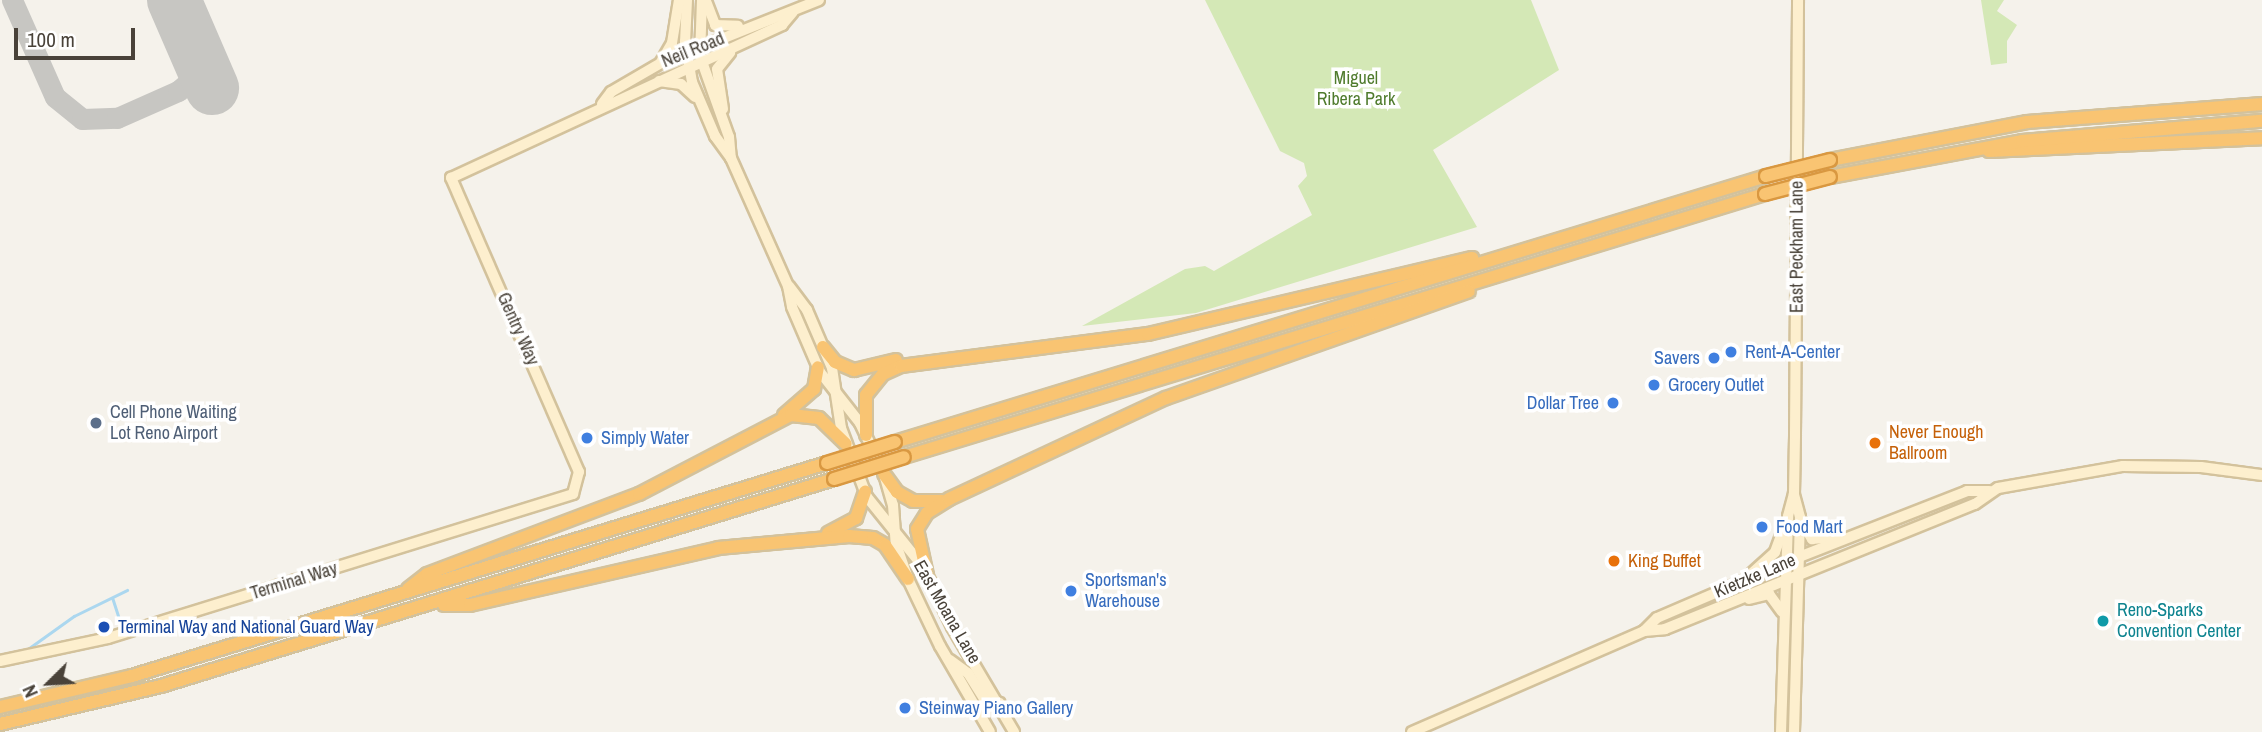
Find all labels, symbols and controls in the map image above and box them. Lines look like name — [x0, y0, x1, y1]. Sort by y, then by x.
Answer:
scale bar — [18, 14, 138, 58]
text: 100 m — [27, 25, 75, 54]
street label: Neil Road — [659, 28, 727, 72]
park label: Miguel Ribera Park — [1317, 68, 1395, 110]
street label: East Peckham Lane — [1786, 181, 1808, 313]
street label: Gentry Way — [492, 289, 544, 369]
place label: Rent-A-Center — [1745, 341, 1840, 363]
marker: Rent-A-Center — [1723, 344, 1739, 360]
place label: Savers — [1654, 347, 1700, 369]
marker: Savers — [1706, 350, 1722, 366]
place label: Grocery Outlet — [1668, 374, 1764, 396]
marker: Grocery Outlet — [1646, 377, 1662, 393]
place label: Dollar Tree — [1527, 392, 1599, 414]
marker: Dollar Tree — [1605, 395, 1621, 411]
place label: Cell Phone Waiting Lot Reno Airport — [110, 402, 237, 444]
marker: Cell Phone Waiting Lot Reno Airport — [88, 415, 104, 431]
place label: Never Enough Ballroom — [1889, 422, 1983, 464]
place label: Simply Water — [601, 427, 689, 449]
marker: Simply Water — [579, 430, 595, 446]
marker: Never Enough Ballroom — [1867, 435, 1883, 451]
place label: Food Mart — [1776, 516, 1843, 538]
marker: Food Mart — [1754, 519, 1770, 535]
street label: Kietzke Lane — [1711, 549, 1799, 603]
place label: King Buffet — [1628, 550, 1701, 572]
marker: King Buffet — [1606, 553, 1622, 569]
street label: East Moana Lane — [909, 556, 985, 668]
street label: Terminal Way — [248, 558, 340, 604]
place label: Sportsman's Warehouse — [1085, 570, 1167, 612]
marker: Sportsman's Warehouse — [1063, 583, 1079, 599]
place label: Reno-Sparks Convention Center — [2117, 600, 2241, 642]
marker: Reno-Sparks Convention Center — [2095, 613, 2111, 629]
place label: Terminal Way and National Guard Way — [118, 616, 374, 638]
marker: Terminal Way and National Guard Way — [96, 619, 112, 635]
north arrow — [14, 648, 84, 718]
text: N — [16, 681, 44, 702]
place label: Steinway Piano Gallery — [919, 697, 1073, 719]
marker: Steinway Piano Gallery — [897, 700, 913, 716]

